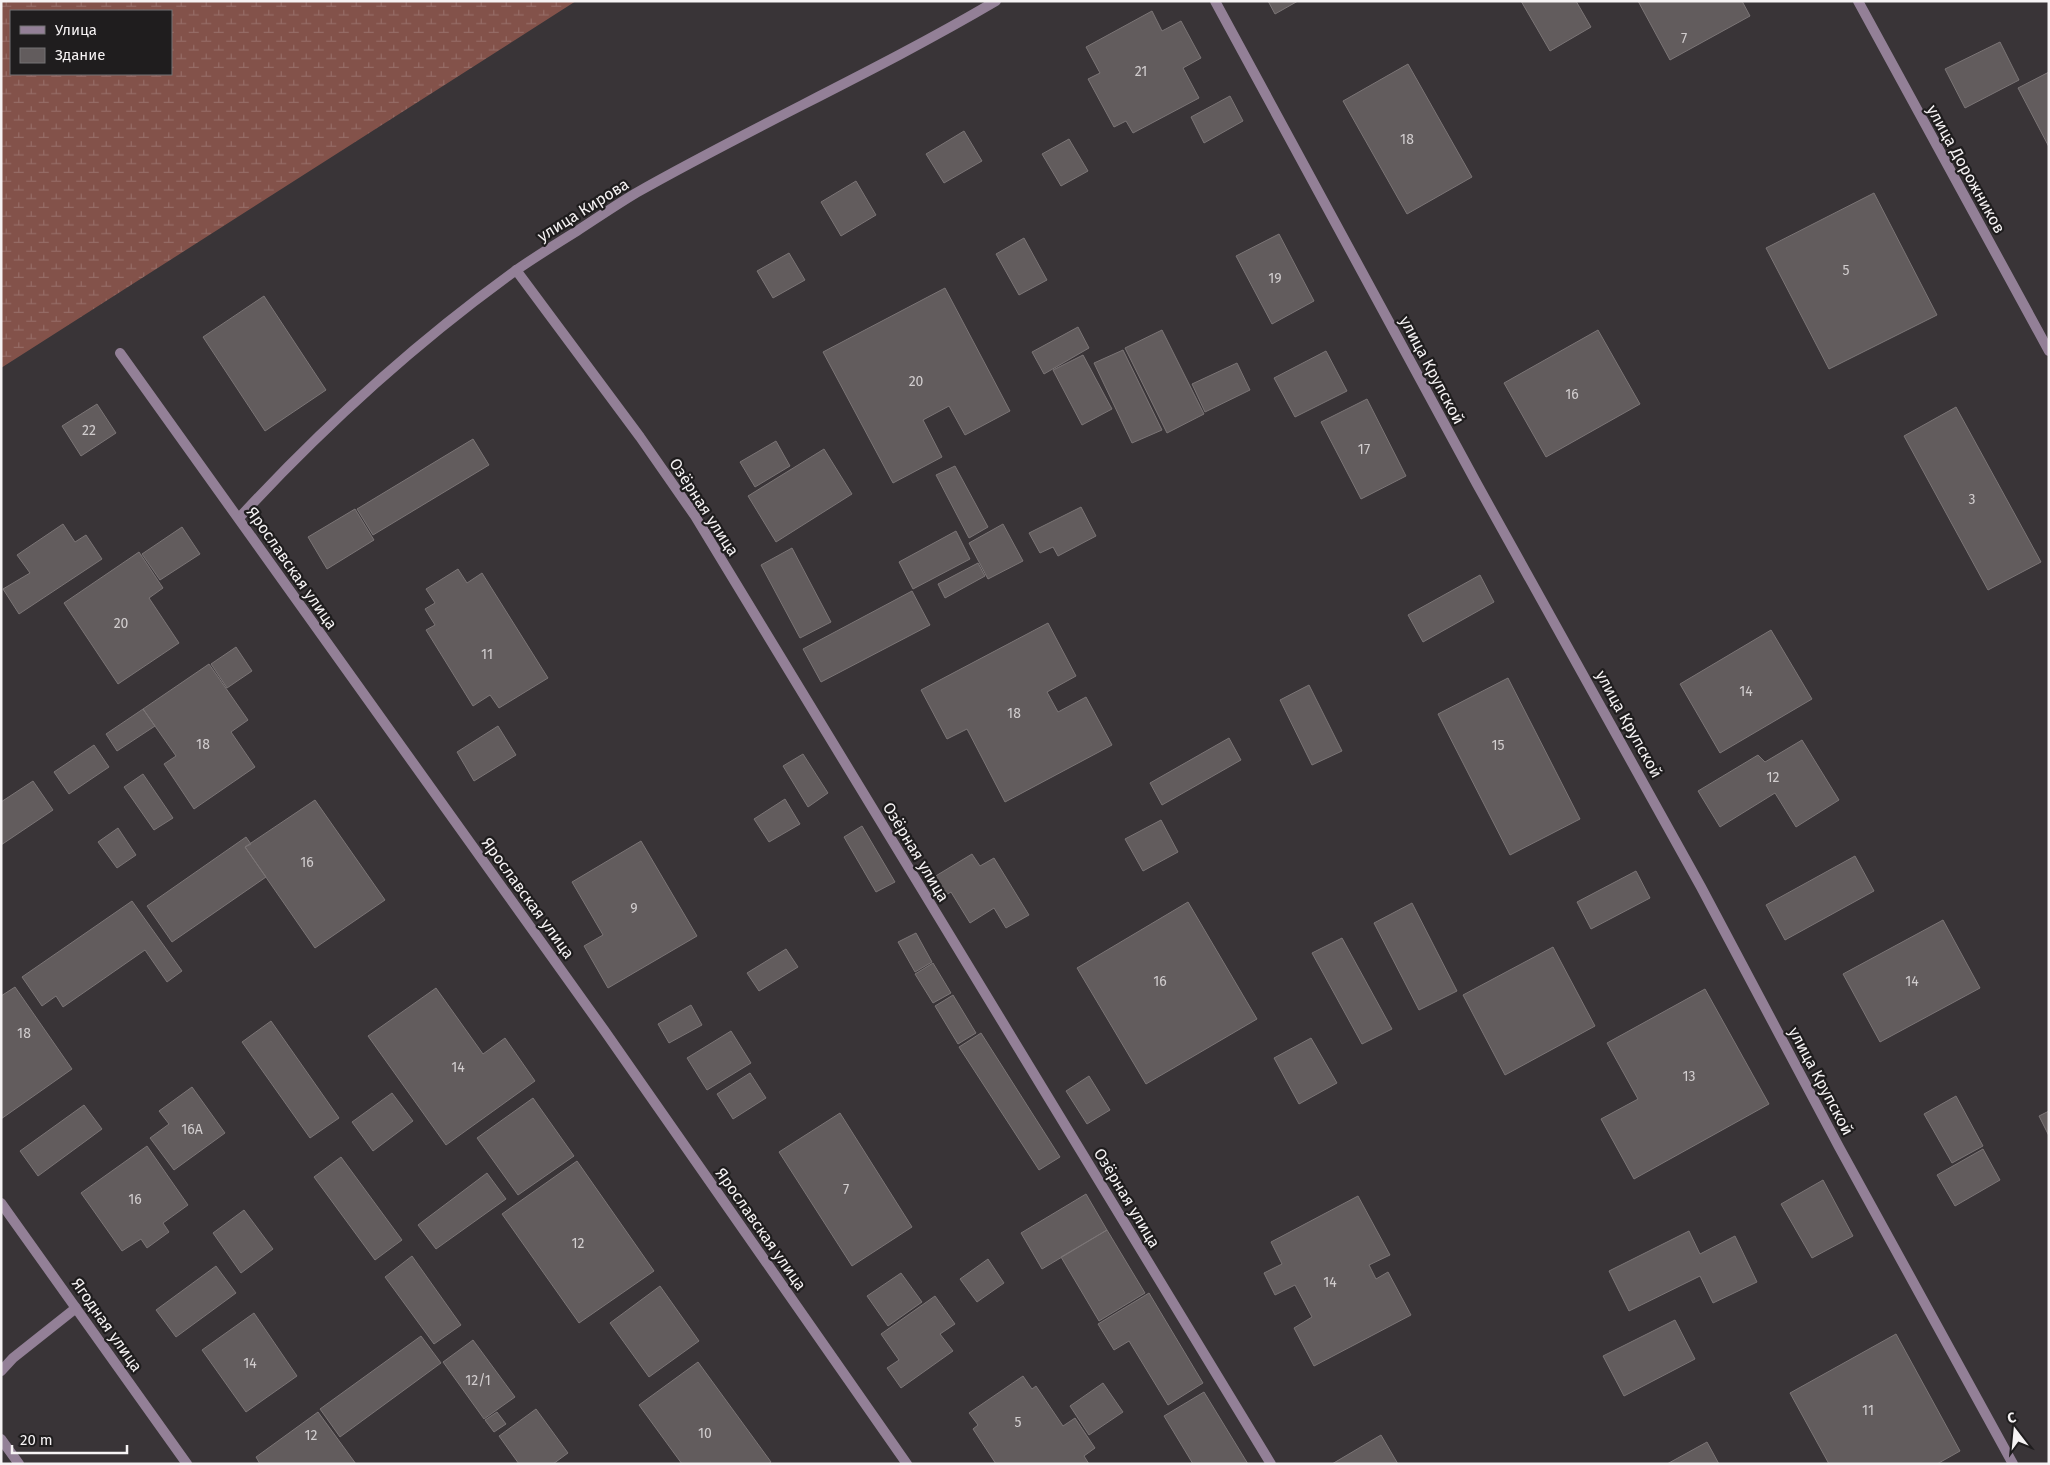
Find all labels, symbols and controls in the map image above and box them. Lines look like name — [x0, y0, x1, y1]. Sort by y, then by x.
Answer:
legend — [10, 10, 172, 75]
text: Улица — [55, 21, 97, 39]
house number: 7 — [1681, 30, 1687, 47]
text: Здание — [55, 46, 105, 64]
house number: 21 — [1135, 63, 1147, 80]
street label: улица Дорожников — [1923, 102, 2009, 236]
house number: 18 — [1400, 131, 1414, 148]
street label: улица Кирова — [534, 174, 632, 246]
house number: 5 — [1842, 262, 1850, 279]
house number: 19 — [1268, 270, 1282, 287]
street label: улица Крупской — [1396, 313, 1468, 427]
house number: 20 — [909, 373, 924, 390]
house number: 16 — [1565, 386, 1579, 403]
house number: 22 — [82, 422, 96, 439]
house number: 17 — [1358, 441, 1370, 458]
street label: Озёрная улица — [665, 454, 743, 560]
house number: 3 — [1969, 491, 1976, 508]
street label: Ярославская улица — [243, 503, 341, 633]
house number: 20 — [114, 615, 129, 632]
house number: 11 — [481, 646, 493, 663]
street label: улица Крупской — [1592, 667, 1666, 781]
house number: 14 — [1739, 683, 1753, 700]
house number: 18 — [1007, 705, 1021, 722]
house number: 18 — [196, 736, 210, 753]
house number: 15 — [1491, 737, 1505, 754]
house number: 12 — [1767, 769, 1780, 786]
street label: Озёрная улица — [879, 799, 953, 905]
street label: Ярославская улица — [478, 834, 578, 962]
house number: 16 — [300, 854, 314, 871]
house number: 9 — [630, 900, 638, 917]
house number: 16 — [1153, 973, 1167, 990]
house number: 14 — [1905, 973, 1919, 990]
street label: улица Крупской — [1785, 1024, 1857, 1138]
house number: 18 — [17, 1025, 31, 1042]
house number: 14 — [451, 1059, 465, 1076]
house number: 13 — [1682, 1068, 1696, 1085]
house number: 16А — [181, 1121, 203, 1138]
street label: Озёрная улица — [1090, 1145, 1164, 1251]
street label: Ярославская улица — [712, 1164, 810, 1294]
house number: 7 — [843, 1181, 849, 1198]
house number: 16 — [128, 1191, 142, 1208]
house number: 12 — [572, 1235, 585, 1252]
street label: Ягодная улица — [68, 1274, 146, 1376]
house number: 14 — [1323, 1274, 1337, 1291]
house number: 14 — [243, 1355, 257, 1372]
house number: 12/1 — [465, 1372, 491, 1389]
house number: 11 — [1862, 1402, 1874, 1419]
north arrow — [1990, 1405, 2040, 1455]
text: С — [2005, 1409, 2018, 1427]
house number: 5 — [1014, 1414, 1022, 1431]
scale bar — [12, 1422, 128, 1454]
house number: 10 — [698, 1425, 712, 1442]
house number: 12 — [305, 1427, 318, 1444]
text: 20 m — [20, 1431, 53, 1449]

